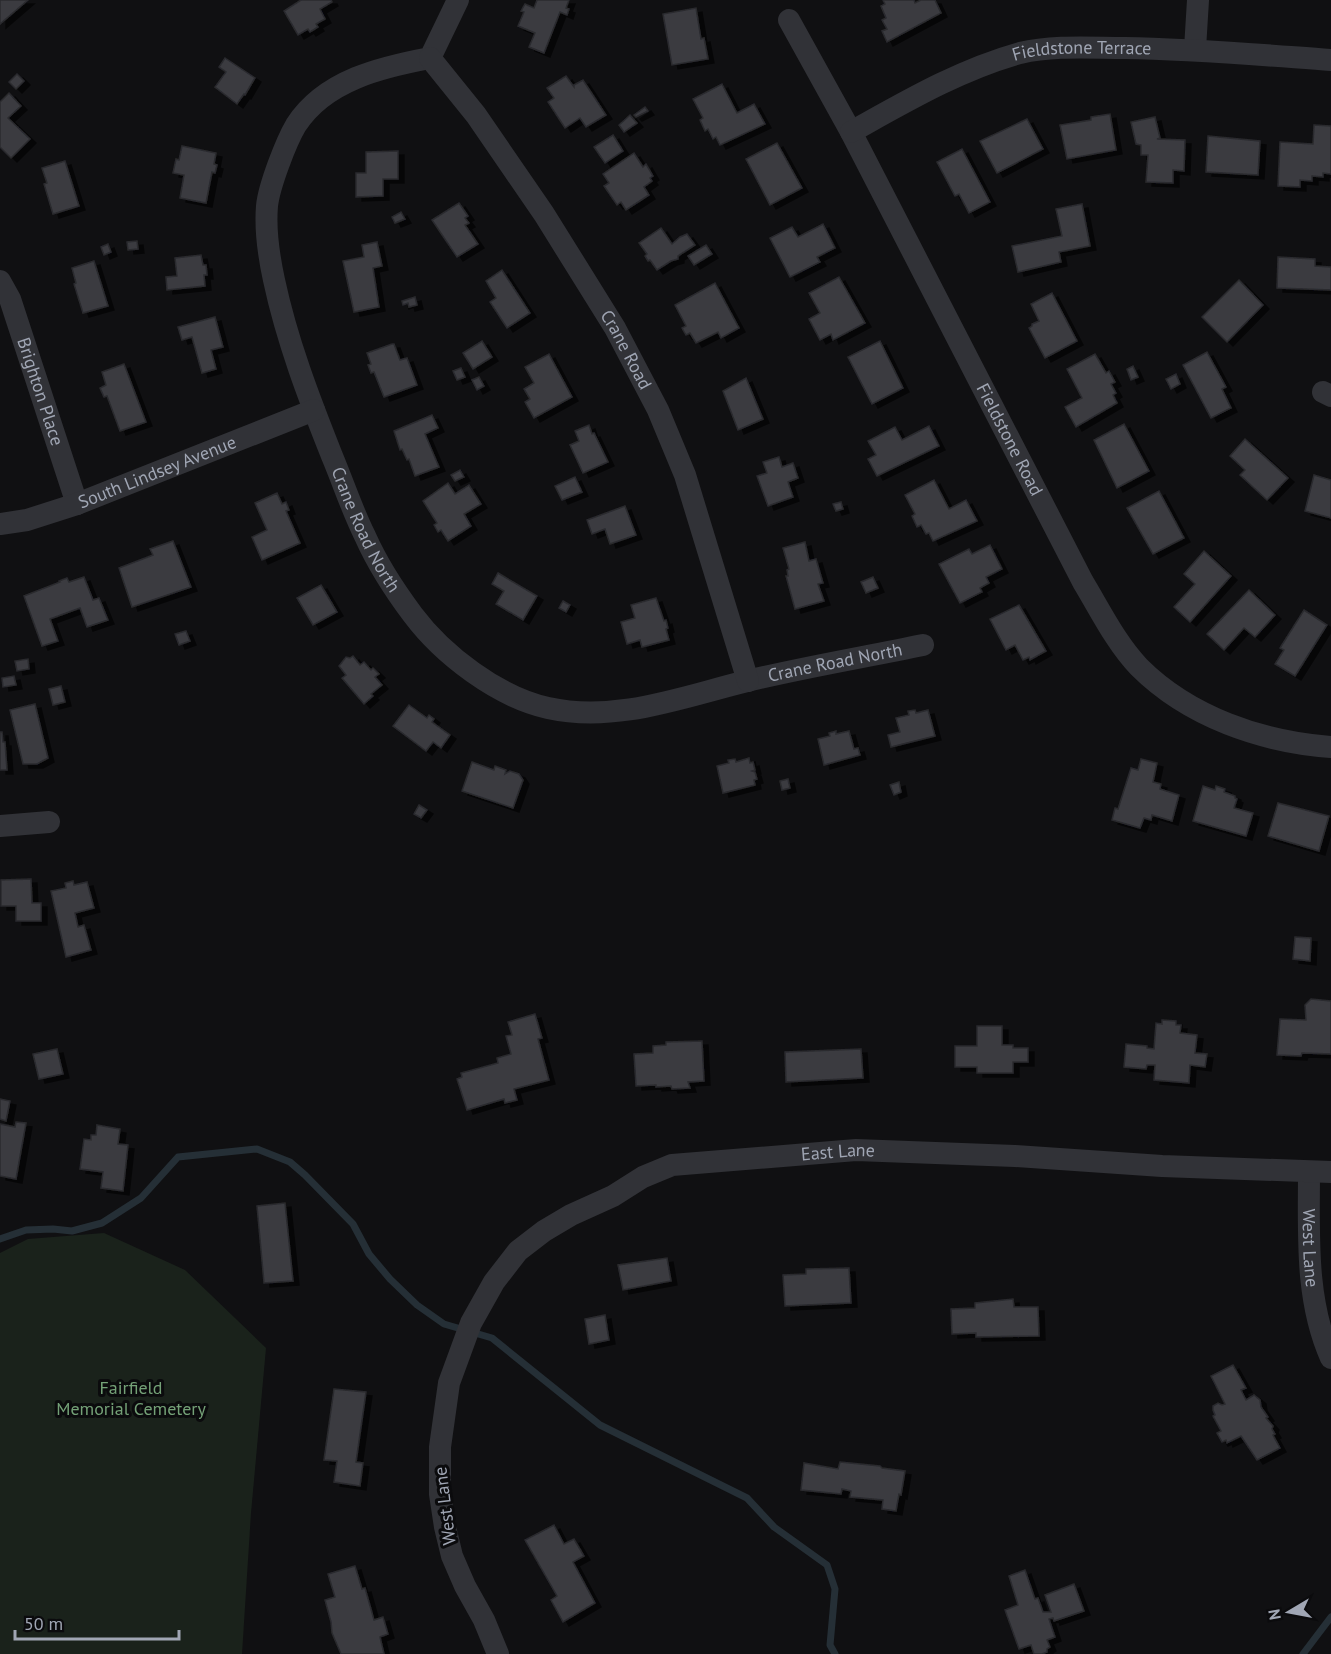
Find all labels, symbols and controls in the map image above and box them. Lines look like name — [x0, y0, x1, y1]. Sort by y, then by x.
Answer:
street label: Fieldstone Terrace — [1009, 35, 1152, 66]
street label: Crane Road — [596, 305, 657, 393]
street label: Brighton Place — [12, 334, 69, 448]
street label: Fieldstone Road — [972, 379, 1048, 499]
street label: South Lindsey Avenue — [75, 430, 239, 513]
street label: Crane Road North — [327, 463, 406, 596]
street label: Crane Road North — [766, 637, 904, 687]
street label: East Lane — [800, 1138, 875, 1165]
street label: West Lane — [1298, 1209, 1324, 1288]
park label: Fairfield Memorial Cemetery — [56, 1376, 206, 1420]
street label: West Lane — [428, 1466, 461, 1546]
north arrow — [1259, 1582, 1319, 1642]
scale bar — [15, 1603, 178, 1641]
text: N — [1263, 1608, 1285, 1622]
text: 50 m — [24, 1612, 63, 1635]

